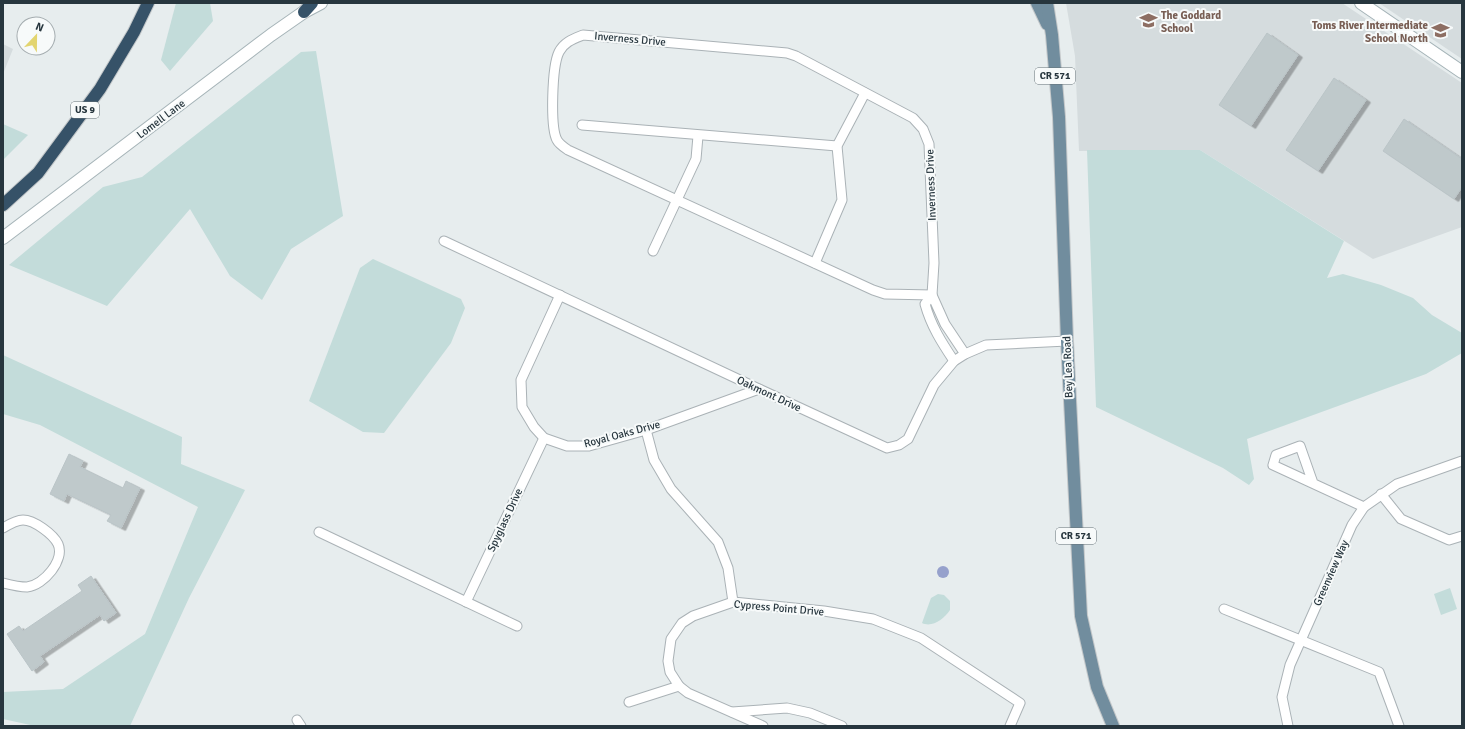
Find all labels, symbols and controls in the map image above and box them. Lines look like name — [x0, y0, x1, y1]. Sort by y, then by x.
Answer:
place label: The Goddard School — [1161, 9, 1221, 35]
school or university icon: The Goddard School — [1138, 11, 1158, 31]
north arrow — [16, 16, 56, 56]
place label: Toms River Intermediate School North — [1312, 19, 1429, 45]
text: N — [34, 20, 46, 35]
school or university icon: Toms River Intermediate School North — [1431, 21, 1451, 41]
street label: Inverness Drive — [594, 29, 666, 49]
road number: CR 571 — [1035, 68, 1075, 84]
street label: Lomell Lane — [134, 97, 188, 141]
road number: US 9 — [71, 102, 99, 118]
street label: Inverness Drive — [923, 149, 939, 221]
street label: Bey Lea Road — [1060, 336, 1076, 398]
street label: Oakmont Drive — [735, 373, 803, 415]
street label: Royal Oaks Drive — [583, 418, 661, 450]
street label: Spyglass Drive — [485, 486, 525, 554]
road number: CR 571 — [1056, 528, 1096, 544]
street label: Greenview Way — [1311, 537, 1352, 608]
street label: Cypress Point Drive — [733, 598, 825, 618]

